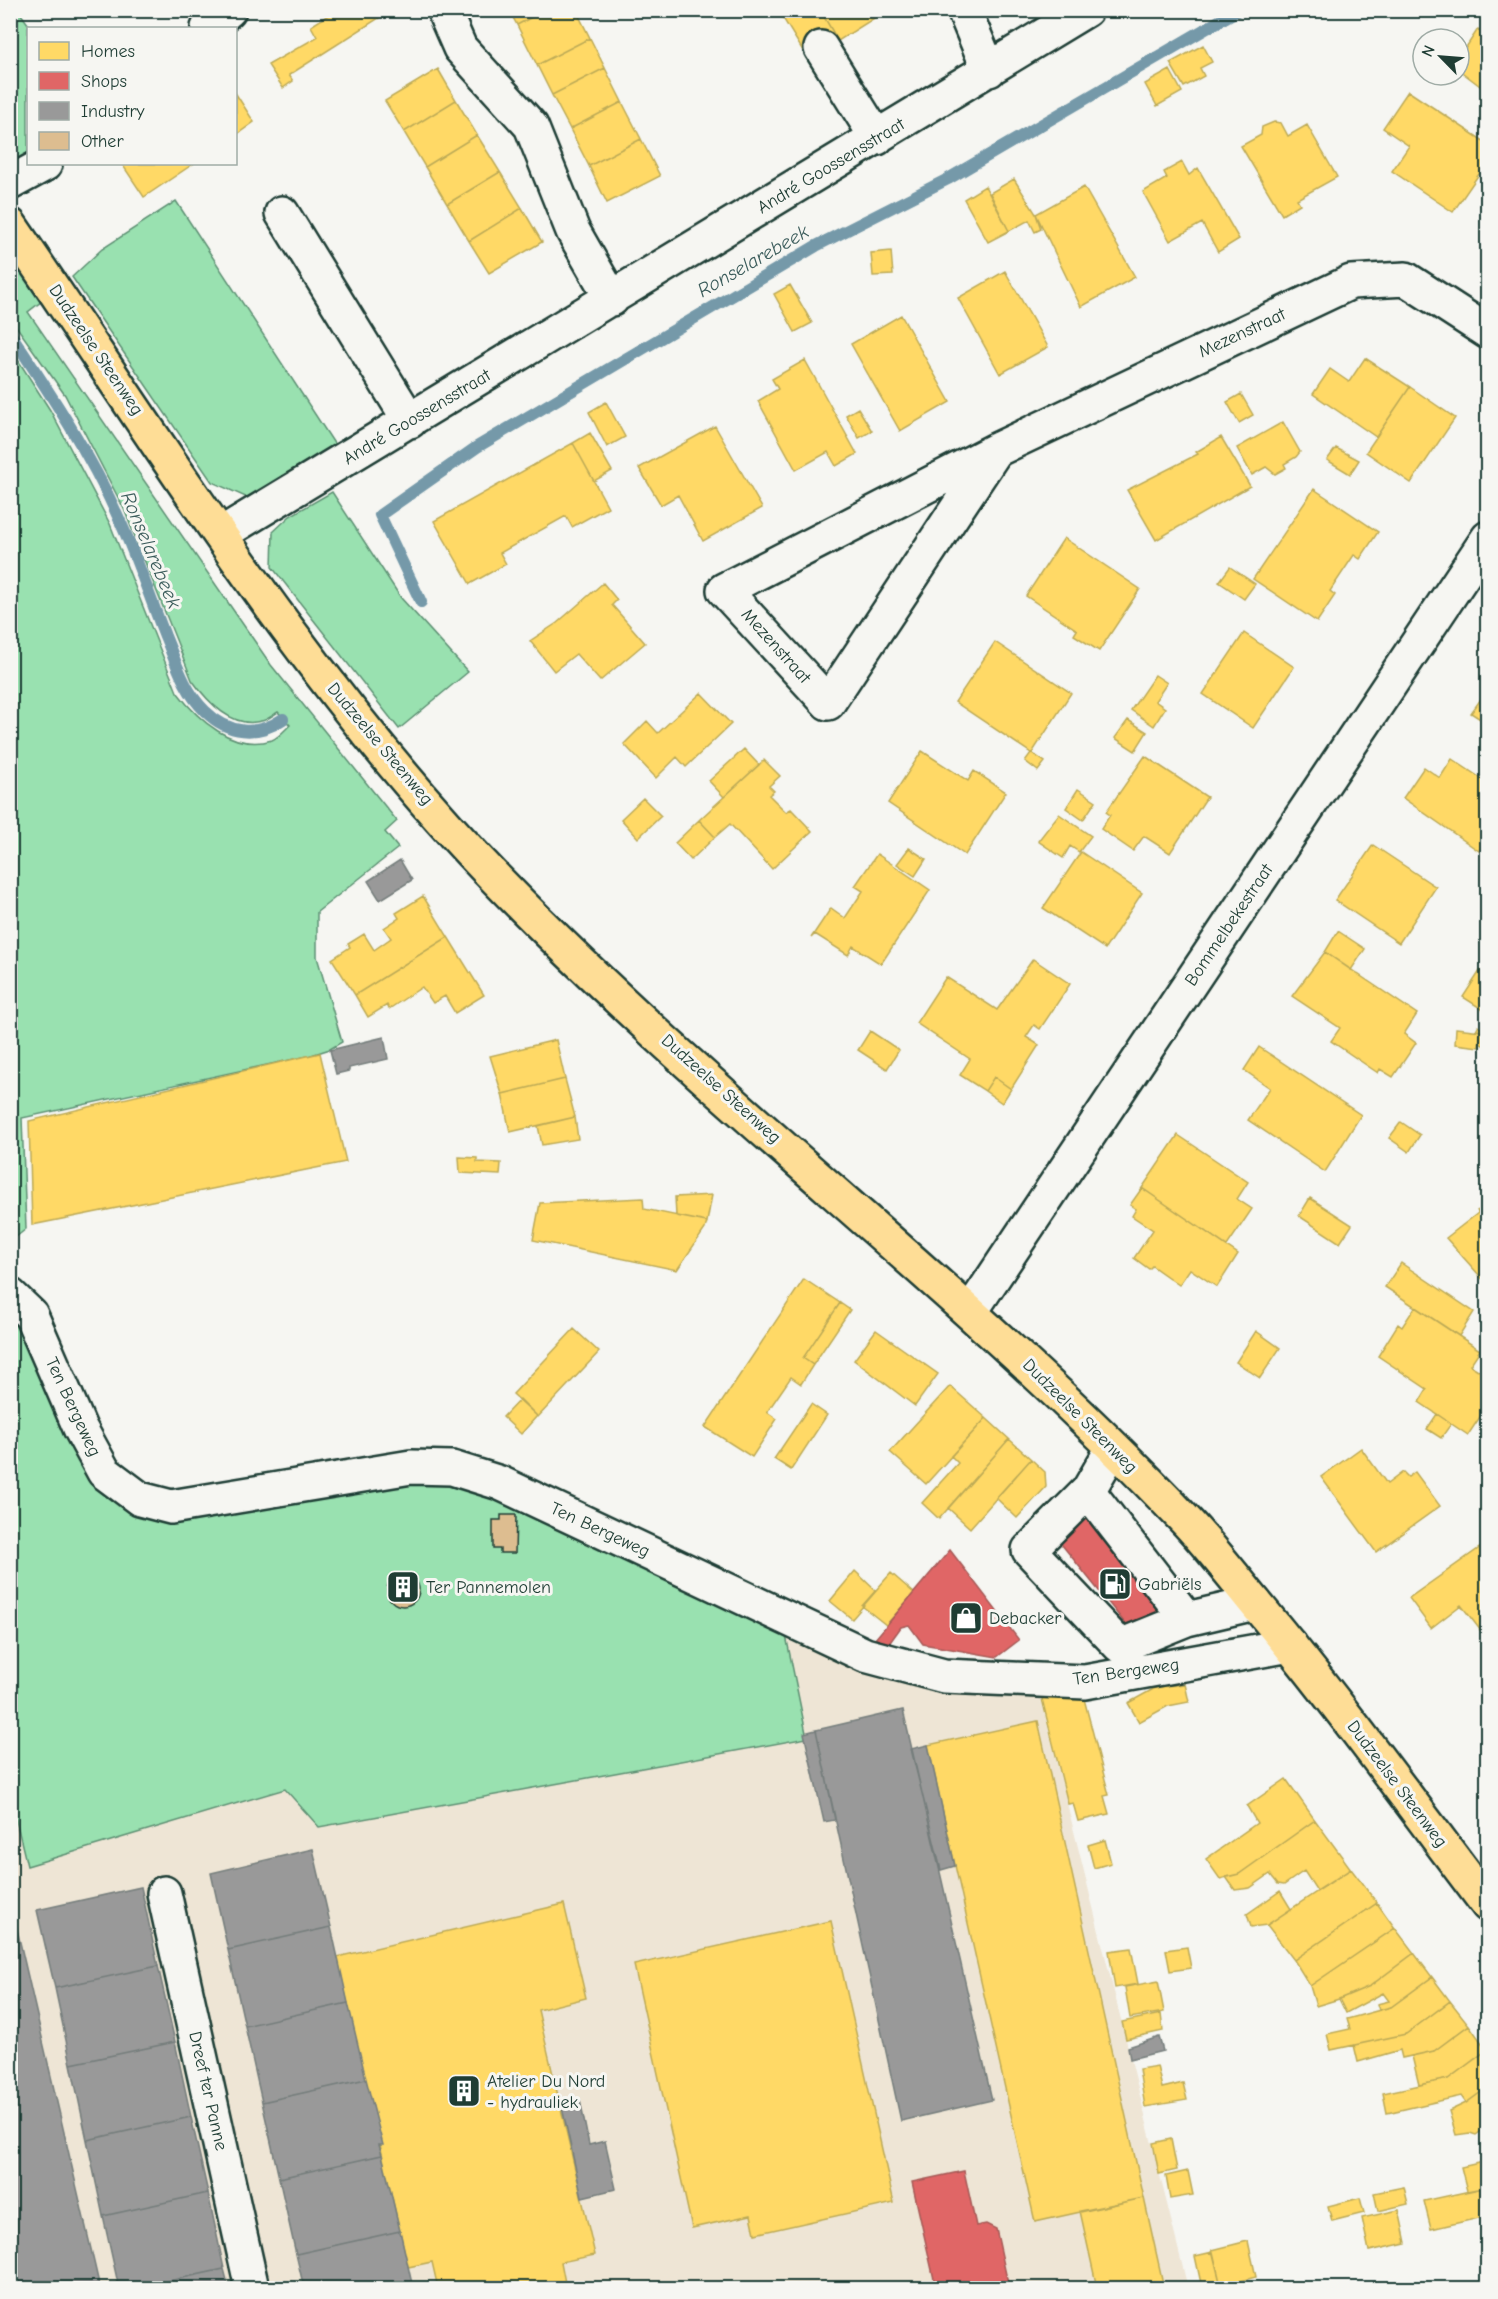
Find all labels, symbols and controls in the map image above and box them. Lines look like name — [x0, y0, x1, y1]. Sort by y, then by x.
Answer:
legend — [27, 27, 237, 165]
north arrow — [1411, 27, 1471, 87]
text: Homes — [81, 41, 135, 62]
text: N — [1418, 43, 1439, 60]
text: Shops — [81, 71, 127, 92]
text: Industry — [81, 101, 146, 122]
street label: André Goossensstraat — [754, 113, 909, 218]
text: Other — [81, 131, 124, 152]
water label: Ronselarebeek — [693, 220, 813, 302]
street label: Dudzeelse Steenweg — [44, 281, 148, 419]
street label: Mezenstraat — [1195, 303, 1290, 362]
street label: André Goossensstraat — [340, 364, 495, 469]
water label: Ronselarebeek — [116, 488, 186, 612]
street label: Mezenstraat — [737, 604, 816, 688]
street label: Dudzeelse Steenweg — [323, 678, 437, 810]
street label: Bommelbekestraat — [1180, 859, 1278, 990]
street label: Dudzeelse Steenweg — [657, 1030, 785, 1148]
street label: Ten Bergeweg — [41, 1354, 105, 1460]
street label: Dudzeelse Steenweg — [1018, 1354, 1142, 1478]
street label: Ten Bergeweg — [547, 1498, 653, 1562]
fuel station icon: Gabriëls — [1097, 1566, 1133, 1602]
building icon: Ter Pannemolen — [385, 1569, 421, 1605]
place label: Gabriëls — [1138, 1574, 1202, 1595]
place label: Ter Pannemolen — [426, 1577, 551, 1598]
shop icon: Debacker — [948, 1600, 984, 1636]
place label: Debacker — [989, 1608, 1062, 1629]
street label: Ten Bergeweg — [1071, 1654, 1181, 1690]
street label: Dudzeelse Steenweg — [1342, 1716, 1452, 1852]
street label: Dreef ter Panne — [184, 2029, 232, 2153]
place label: Atelier Du Nord - hydrauliek — [487, 2071, 605, 2113]
building icon: Atelier Du Nord - hydrauliek — [446, 2073, 482, 2109]

